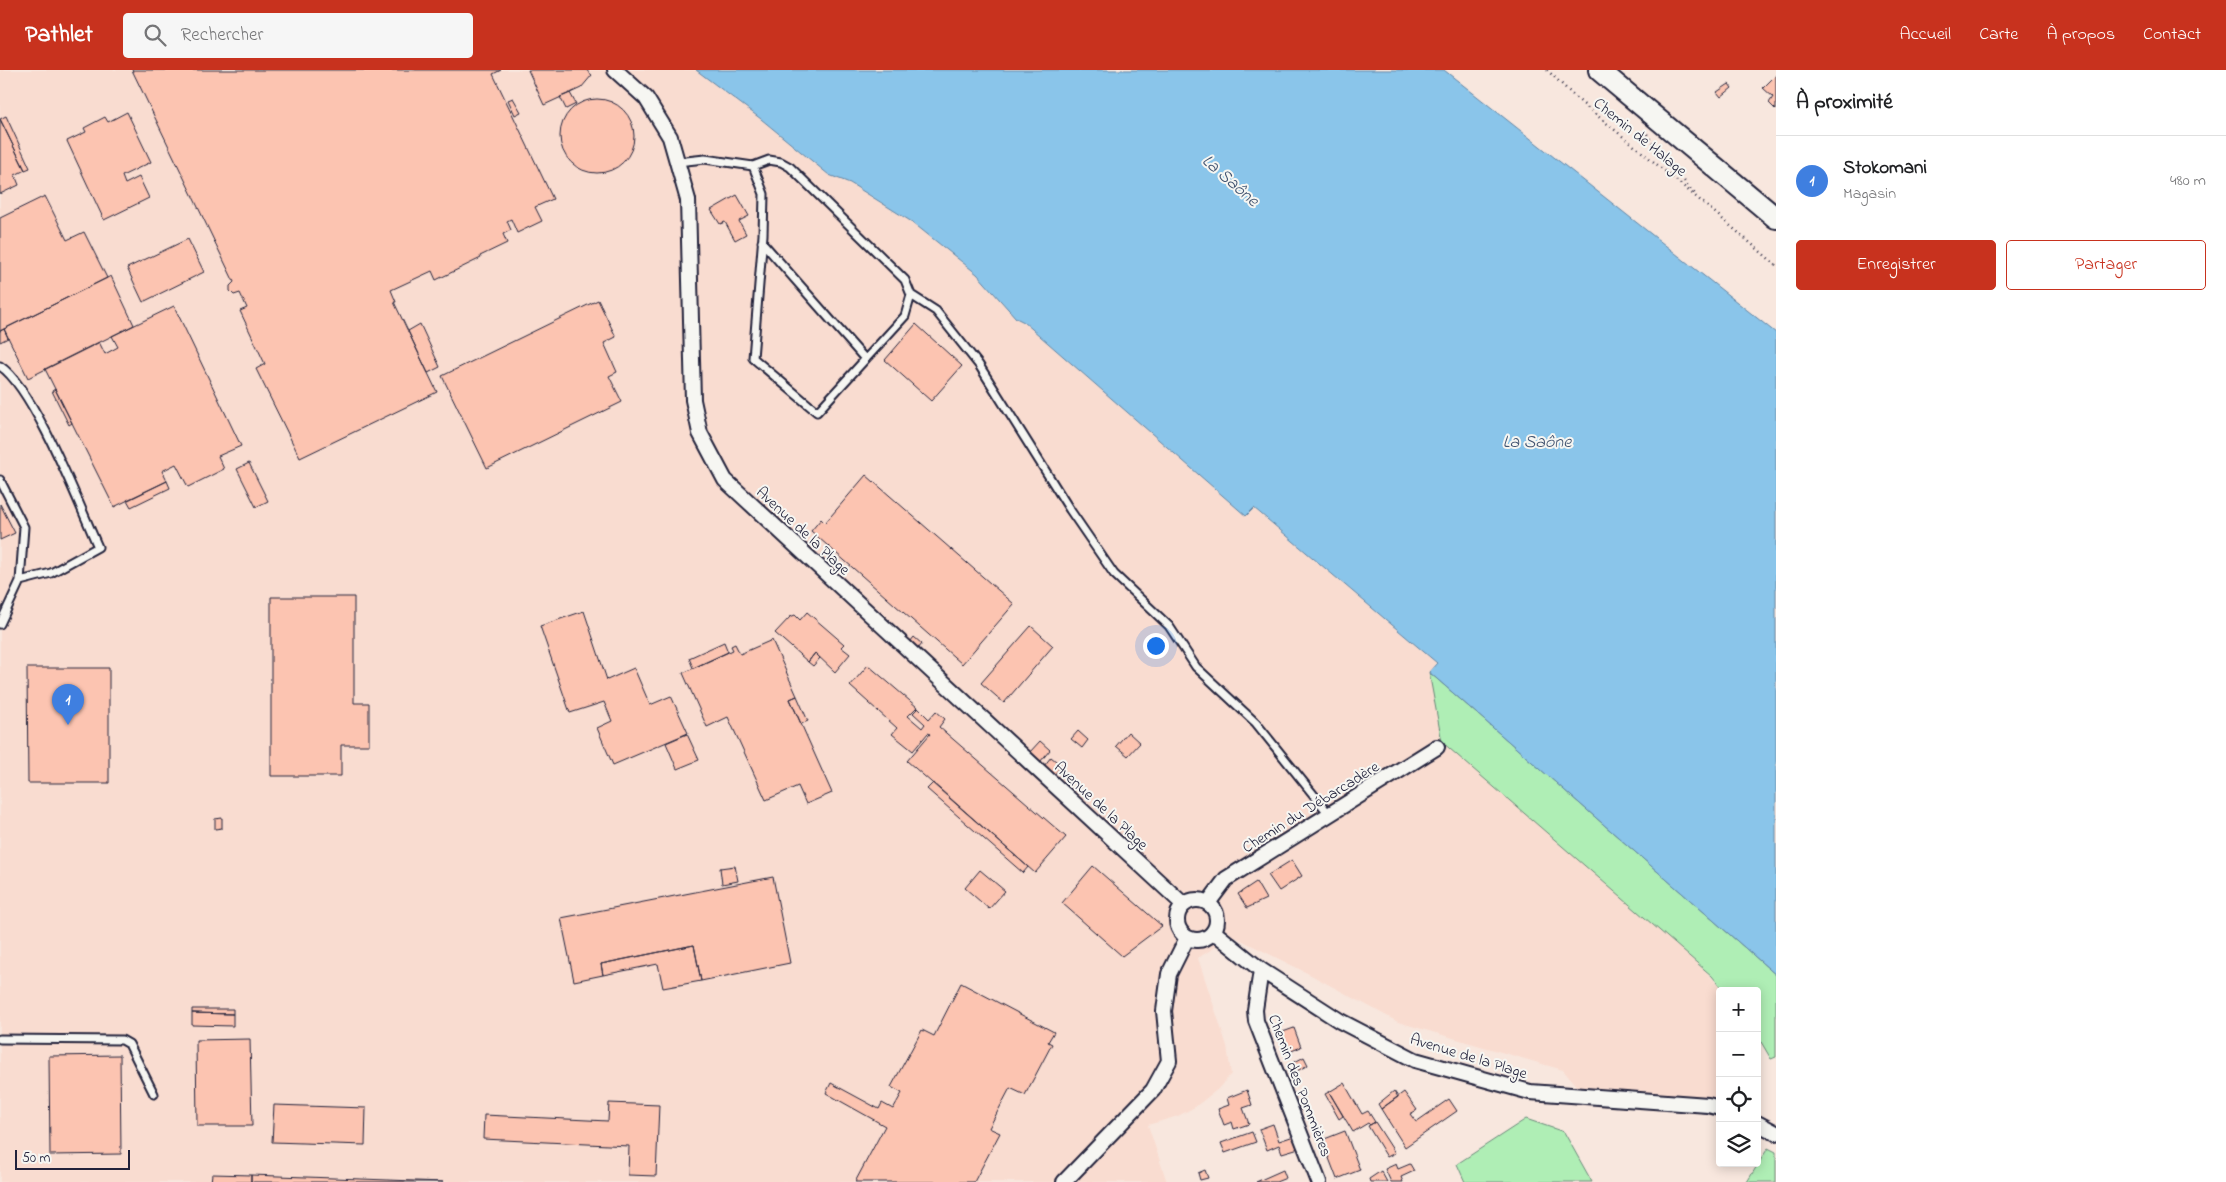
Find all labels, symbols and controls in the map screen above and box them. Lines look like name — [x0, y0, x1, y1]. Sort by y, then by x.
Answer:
search box — [123, 13, 473, 58]
text: Pathlet — [25, 18, 93, 53]
icon: search — [141, 21, 169, 49]
text: Rechercher — [181, 22, 263, 49]
text: Accueil — [1899, 22, 1951, 48]
text: Carte — [1979, 22, 2018, 48]
text: À propos — [2046, 22, 2115, 48]
text: Contact — [2143, 22, 2201, 48]
text: À proximité — [1796, 88, 1893, 118]
street label: Chemin de Halage — [1588, 92, 1692, 183]
water label: La Saône — [1195, 149, 1265, 214]
text: Stokomani — [1843, 155, 1927, 182]
text: 1 — [1809, 169, 1815, 193]
text: 480 m — [2170, 169, 2206, 193]
text: Magasin — [1843, 182, 1896, 206]
button: Enregistrer — [1796, 240, 1996, 290]
button: Partager — [2006, 240, 2206, 290]
water label: La Saône — [1503, 430, 1572, 456]
street label: Avenue de la Plage — [750, 481, 856, 582]
your location — [1143, 633, 1169, 659]
pin: 1 — [52, 684, 84, 725]
street label: Chemin du Débarcadère — [1238, 755, 1385, 860]
street label: Avenue de la Plage — [1048, 756, 1154, 857]
map controls — [1716, 987, 1761, 1167]
button: + — [1716, 987, 1761, 1032]
street label: Chemin des Pommières — [1261, 1011, 1337, 1160]
street label: Avenue de la Plage — [1407, 1028, 1531, 1086]
button: − — [1716, 1032, 1761, 1077]
button: locate — [1716, 1077, 1761, 1122]
button: layers — [1716, 1122, 1761, 1167]
scale bar — [15, 1147, 130, 1170]
text: 50 m — [22, 1148, 50, 1169]

